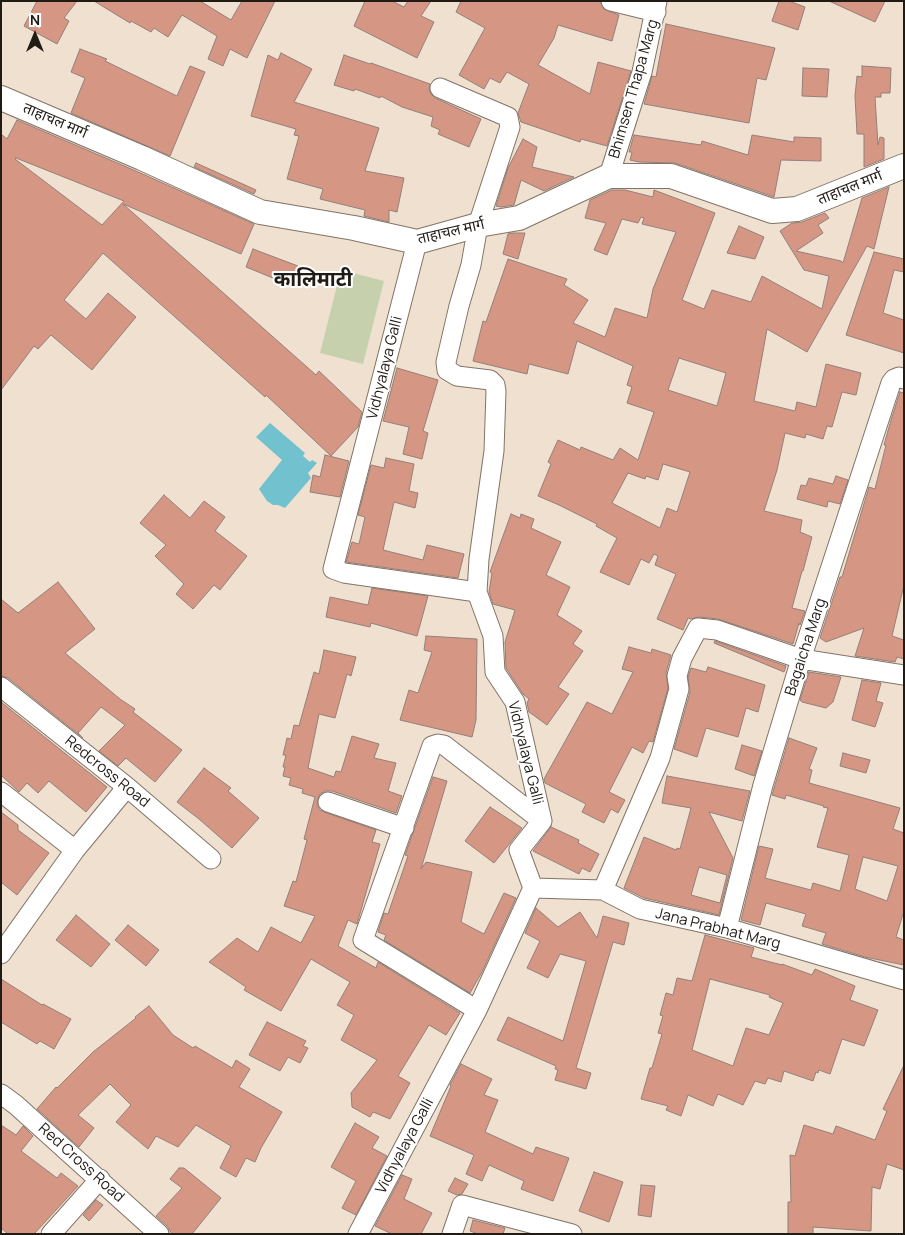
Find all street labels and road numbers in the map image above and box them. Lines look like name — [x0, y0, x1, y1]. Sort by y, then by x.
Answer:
street label: Bhimsen Thapa Marg — [606, 17, 662, 161]
street label: ताहाचल मार्ग — [20, 99, 90, 143]
street label: ताहाचल मार्ग — [815, 167, 885, 209]
street label: ताहाचल मार्ग — [416, 216, 486, 248]
street label: Vidhyalaya Galli — [363, 315, 407, 421]
street label: Bagaicha Marg — [782, 596, 830, 698]
street label: Vidhyalaya Galli — [503, 700, 547, 806]
street label: Redcross Road — [61, 732, 153, 812]
street label: Jana Prabhat Marg — [654, 905, 782, 953]
street label: Vidhyalaya Galli — [372, 1095, 438, 1197]
street label: Red Cross Road — [34, 1120, 128, 1206]

